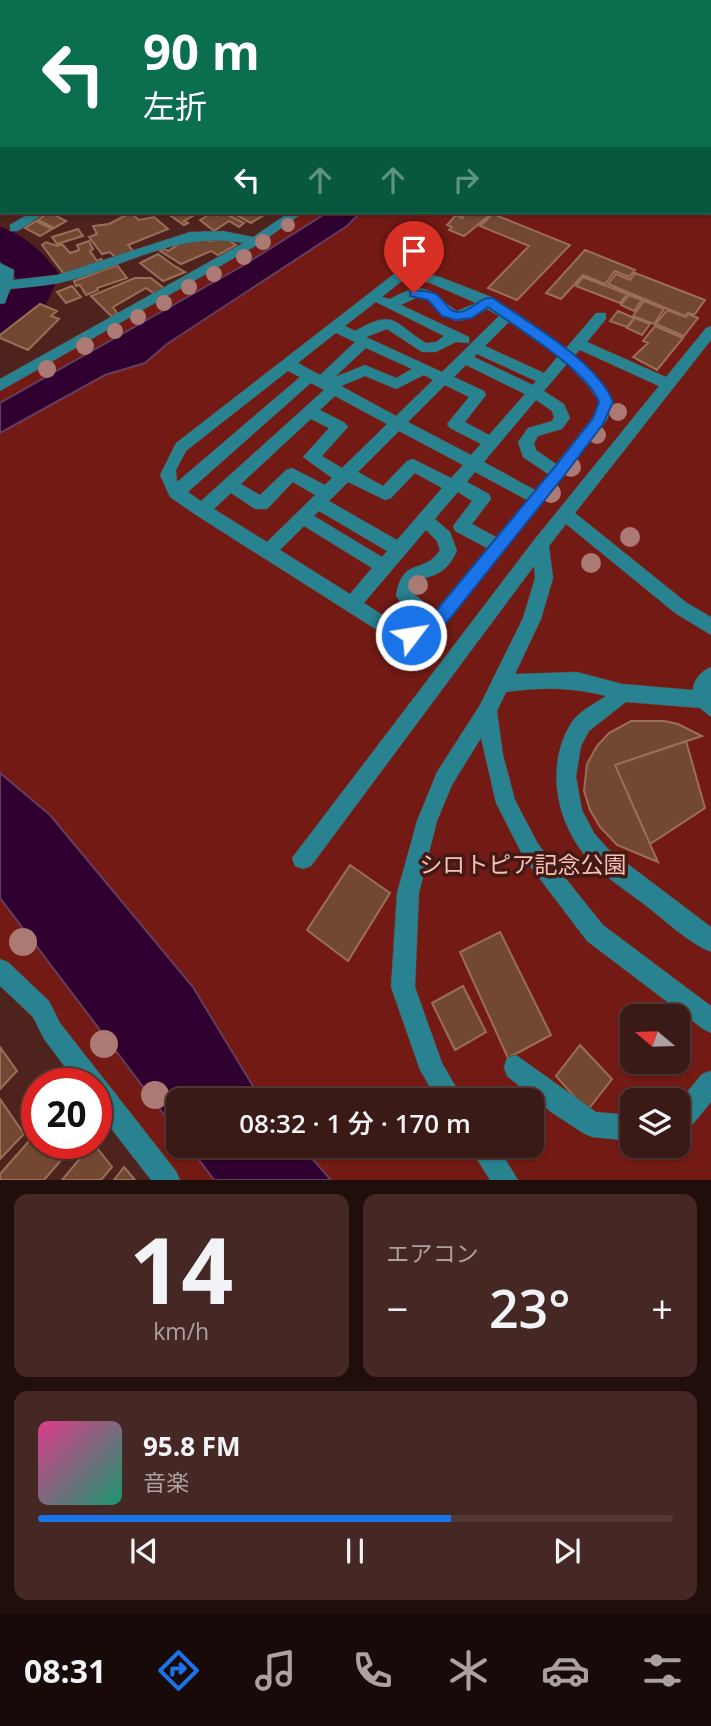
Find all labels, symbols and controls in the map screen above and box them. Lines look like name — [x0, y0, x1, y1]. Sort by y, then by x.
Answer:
text: 90 m — [143, 18, 260, 84]
icon: left — [28, 28, 119, 119]
text: 左折 — [143, 84, 207, 127]
icon: left — [228, 161, 266, 199]
icon: ahead — [301, 161, 339, 199]
icon: ahead — [374, 161, 412, 199]
icon: right — [447, 161, 485, 199]
pin — [384, 221, 444, 293]
icon: arrive — [395, 232, 433, 270]
position arrow — [374, 598, 448, 672]
park label: シロトピア記念公園 — [420, 848, 627, 880]
north arrow — [620, 1004, 690, 1074]
map controls — [620, 1004, 690, 1158]
speed limit sign: 20 — [21, 1068, 112, 1159]
button: layers — [620, 1088, 690, 1158]
text: 08:32 · 1 分 · 170 m — [239, 1105, 471, 1141]
text: 14 — [129, 1207, 233, 1331]
text: エアコン — [387, 1237, 479, 1269]
text: 23° — [489, 1272, 571, 1343]
text: − — [387, 1282, 408, 1334]
text: + — [651, 1282, 673, 1334]
text: km/h — [153, 1315, 209, 1347]
text: 95.8 FM — [143, 1428, 241, 1464]
text: 音楽 — [143, 1466, 189, 1498]
icon: previous — [125, 1532, 163, 1570]
icon: pause — [336, 1532, 374, 1570]
icon: next — [548, 1532, 586, 1570]
icon: directions — [154, 1646, 203, 1695]
icon: music — [251, 1646, 300, 1695]
icon: phone — [348, 1646, 397, 1695]
icon: climate — [444, 1646, 493, 1695]
icon: car — [541, 1646, 590, 1695]
icon: filters — [638, 1646, 687, 1695]
text: 08:31 — [24, 1649, 106, 1692]

